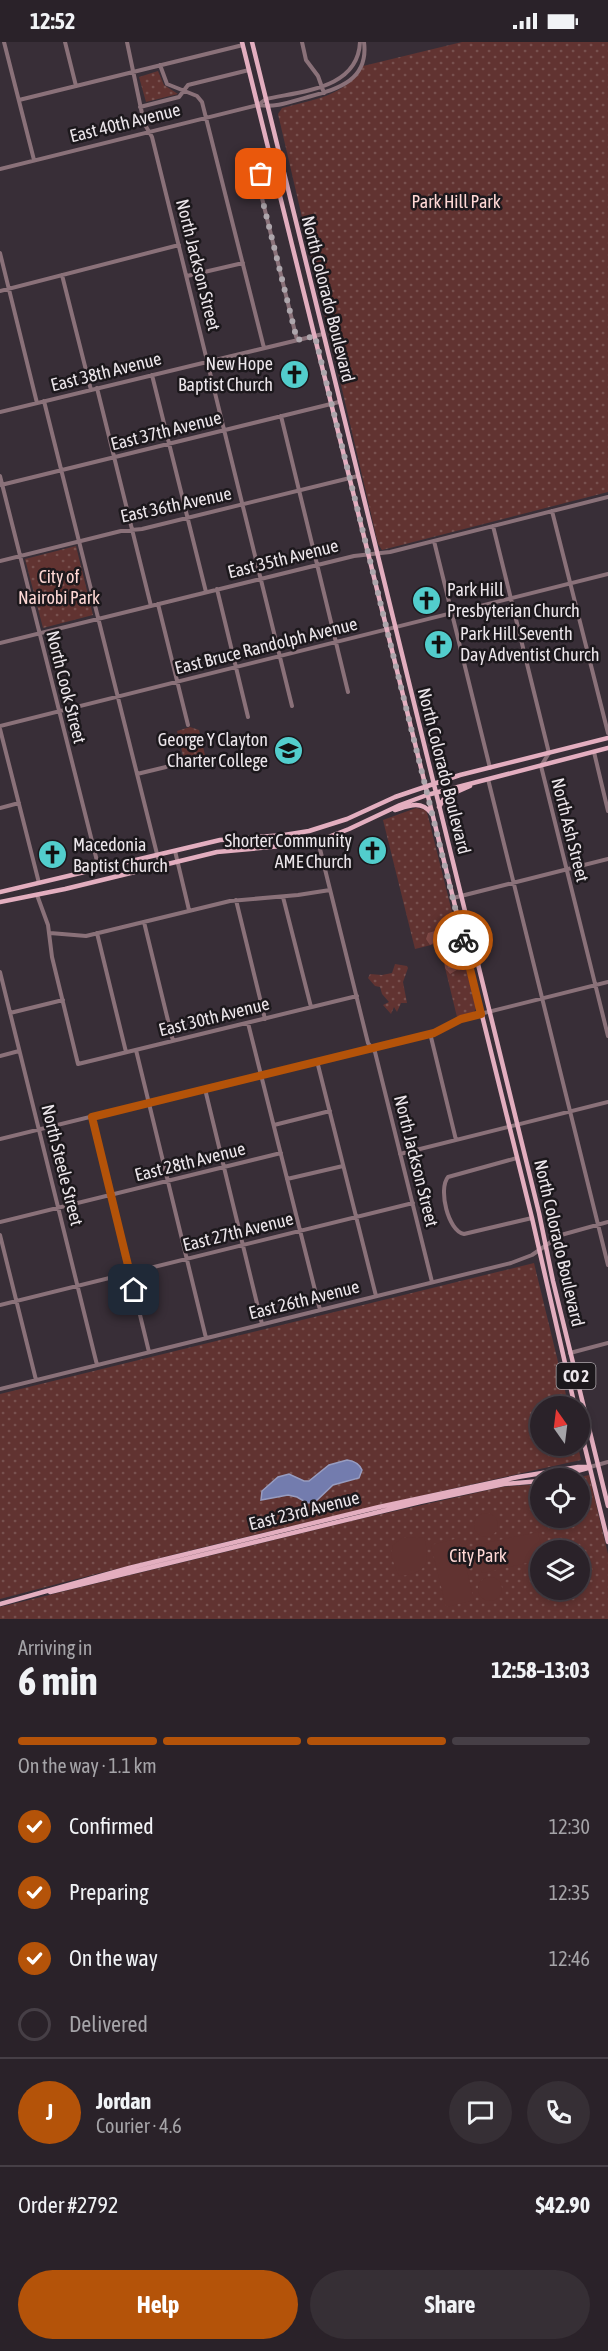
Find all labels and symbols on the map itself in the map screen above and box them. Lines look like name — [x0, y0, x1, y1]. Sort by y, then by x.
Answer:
street label: East 40th Avenue — [67, 99, 182, 146]
pin — [235, 148, 286, 199]
park label: Park Hill Park — [411, 191, 501, 212]
street label: North Jackson Street — [172, 197, 225, 333]
street label: North Colorado Boulevard — [298, 214, 359, 384]
street label: East 38th Avenue — [48, 348, 163, 395]
place label: New Hope Baptist Church — [178, 353, 273, 395]
church icon: New Hope Baptist Church — [278, 358, 310, 390]
street label: East 37th Avenue — [108, 407, 223, 454]
street label: East 36th Avenue — [118, 482, 233, 527]
street label: East 35th Avenue — [225, 535, 340, 582]
park label: City of Nairobi Park — [18, 566, 100, 608]
place label: Park Hill Presbyterian Church — [447, 579, 580, 621]
church icon: Park Hill Presbyterian Church — [410, 584, 442, 616]
street label: East Bruce Randolph Avenue — [172, 613, 359, 678]
place label: Park Hill Seventh Day Adventist Church — [460, 623, 599, 665]
street label: North Cook Street — [42, 628, 91, 745]
church icon: Park Hill Seventh Day Adventist Church — [423, 628, 455, 660]
street label: North Colorado Boulevard — [414, 686, 475, 856]
place label: George Y Clayton Charter College — [158, 729, 268, 771]
school or university icon: George Y Clayton Charter College — [273, 734, 305, 766]
street label: North Ash Street — [547, 776, 594, 884]
place label: Shorter Community AME Church — [225, 830, 352, 872]
place label: Macedonia Baptist Church — [73, 834, 168, 876]
church icon: Shorter Community AME Church — [357, 835, 389, 867]
church icon: Macedonia Baptist Church — [36, 839, 68, 871]
courier — [433, 910, 493, 970]
street label: East 30th Avenue — [156, 993, 271, 1040]
street label: North Jackson Street — [390, 1093, 443, 1229]
street label: North Steele Street — [37, 1102, 88, 1228]
street label: East 28th Avenue — [132, 1138, 247, 1185]
street label: North Colorado Boulevard — [530, 1157, 589, 1328]
street label: East 27th Avenue — [180, 1208, 295, 1255]
pin — [108, 1264, 159, 1315]
street label: East 26th Avenue — [246, 1276, 361, 1323]
road number: CO 2 — [556, 1363, 596, 1389]
north arrow — [530, 1396, 590, 1456]
street label: East 23rd Avenue — [246, 1487, 361, 1534]
park label: City Park — [449, 1545, 507, 1566]

